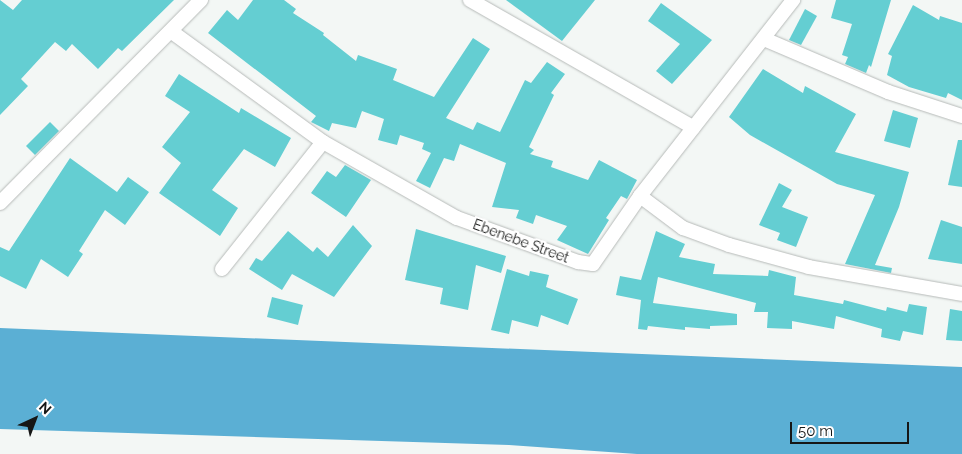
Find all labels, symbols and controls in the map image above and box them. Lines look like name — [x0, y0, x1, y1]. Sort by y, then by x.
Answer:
street label: Ebenebe Street — [471, 216, 571, 266]
north arrow — [10, 394, 60, 444]
text: N — [36, 399, 55, 418]
scale bar — [792, 412, 911, 444]
text: 50 m — [798, 422, 833, 440]

